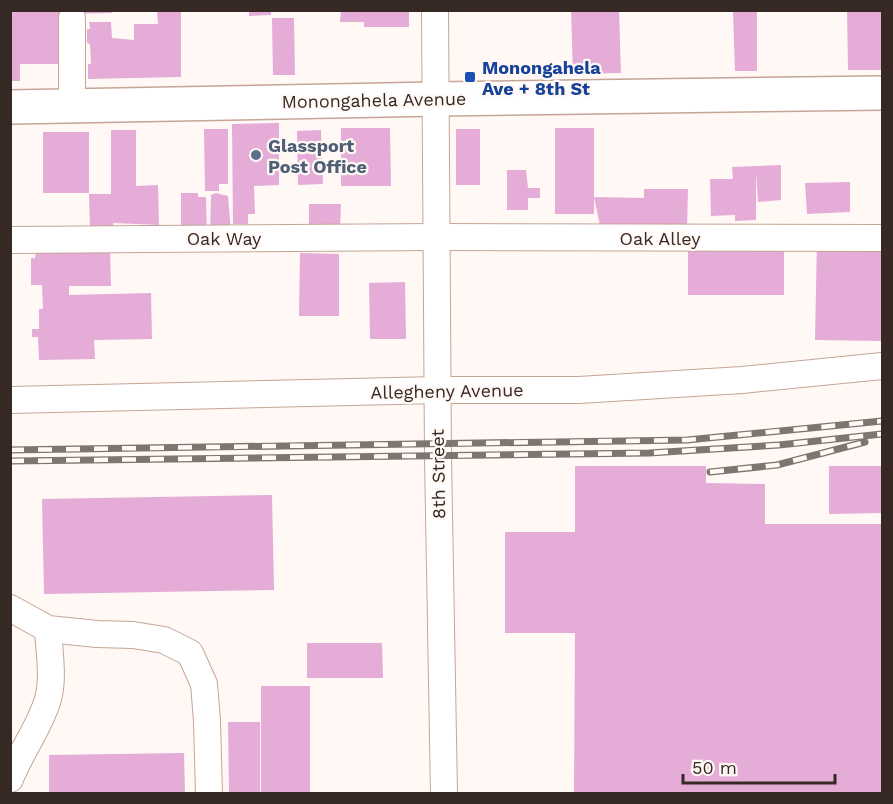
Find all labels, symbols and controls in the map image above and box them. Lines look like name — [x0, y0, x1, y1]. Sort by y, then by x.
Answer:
place label: Monongahela Ave + 8th St — [482, 57, 601, 99]
marker: Monongahela Ave + 8th St — [463, 70, 477, 84]
street label: Monongahela Avenue — [281, 88, 467, 112]
place label: Glassport Post Office — [268, 135, 367, 177]
marker: Glassport Post Office — [249, 148, 263, 162]
street label: Oak Way — [187, 228, 262, 249]
street label: Oak Alley — [619, 228, 701, 249]
street label: Allegheny Avenue — [370, 379, 524, 403]
street label: 8th Street — [427, 428, 449, 519]
scale bar — [683, 747, 834, 785]
text: 50 m — [692, 757, 737, 778]

